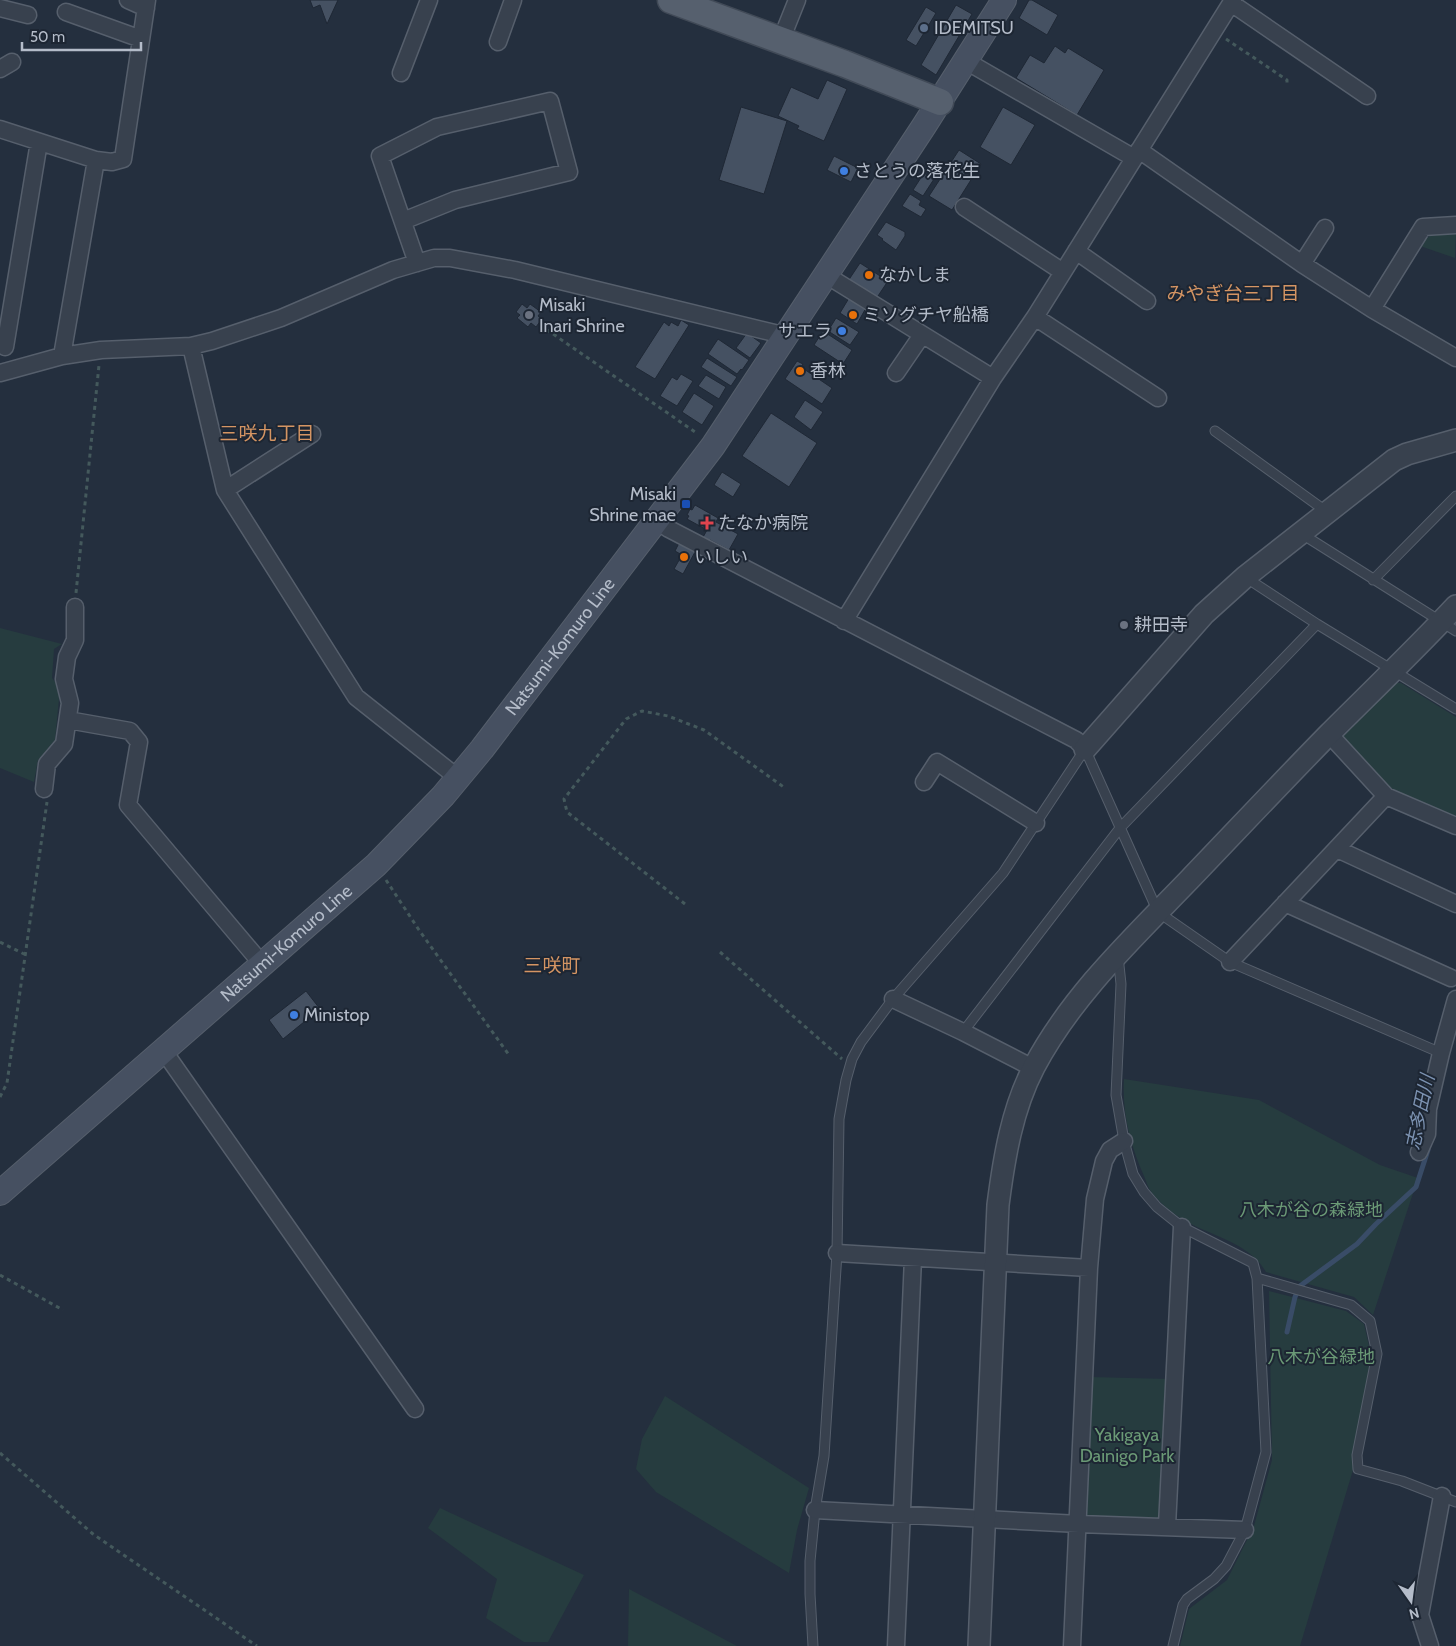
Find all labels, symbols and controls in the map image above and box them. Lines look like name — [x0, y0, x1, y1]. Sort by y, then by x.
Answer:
place label: IDEMITSU — [934, 17, 1014, 39]
scale bar — [22, 20, 141, 52]
marker: IDEMITSU — [918, 22, 930, 34]
text: 50 m — [30, 28, 65, 46]
place label: さとうの落花生 — [854, 160, 980, 182]
marker: さとうの落花生 — [838, 165, 850, 177]
place label: なかしま — [879, 264, 951, 286]
marker: なかしま — [863, 269, 875, 281]
district label: みやぎ台三丁目 — [1166, 282, 1300, 305]
place label: Misaki Inari Shrine — [539, 294, 625, 337]
place label: ミソグチヤ船橋 — [863, 304, 989, 326]
marker: Misaki Inari Shrine — [523, 309, 535, 321]
marker: ミソグチヤ船橋 — [847, 309, 859, 321]
place label: サエラ — [778, 320, 832, 342]
marker: サエラ — [836, 325, 848, 337]
place label: 香林 — [810, 360, 846, 382]
marker: 香林 — [794, 365, 806, 377]
district label: 三咲九丁目 — [219, 422, 315, 445]
place label: Misaki Shrine mae — [589, 483, 676, 526]
marker: Misaki Shrine mae — [680, 498, 692, 510]
place label: たなか病院 — [718, 512, 808, 534]
marker: たなか病院 — [700, 516, 714, 530]
place label: いしい — [694, 546, 748, 568]
marker: いしい — [678, 551, 690, 563]
street label: Natsumi-Komuro Line — [501, 573, 620, 720]
place label: 耕田寺 — [1134, 614, 1188, 636]
marker: 耕田寺 — [1118, 619, 1130, 631]
street label: Natsumi-Komuro Line — [216, 880, 357, 1007]
district label: 三咲町 — [523, 954, 581, 977]
place label: Ministop — [304, 1004, 370, 1026]
marker: Ministop — [288, 1009, 300, 1021]
water label: 志多田川 — [1401, 1070, 1440, 1152]
park label: 八木が谷の森緑地 — [1239, 1199, 1383, 1221]
park label: 八木が谷緑地 — [1267, 1346, 1375, 1368]
park label: Yakigaya Dainigo Park — [1080, 1424, 1175, 1467]
north arrow — [1386, 1576, 1436, 1626]
text: N — [1407, 1604, 1421, 1624]

